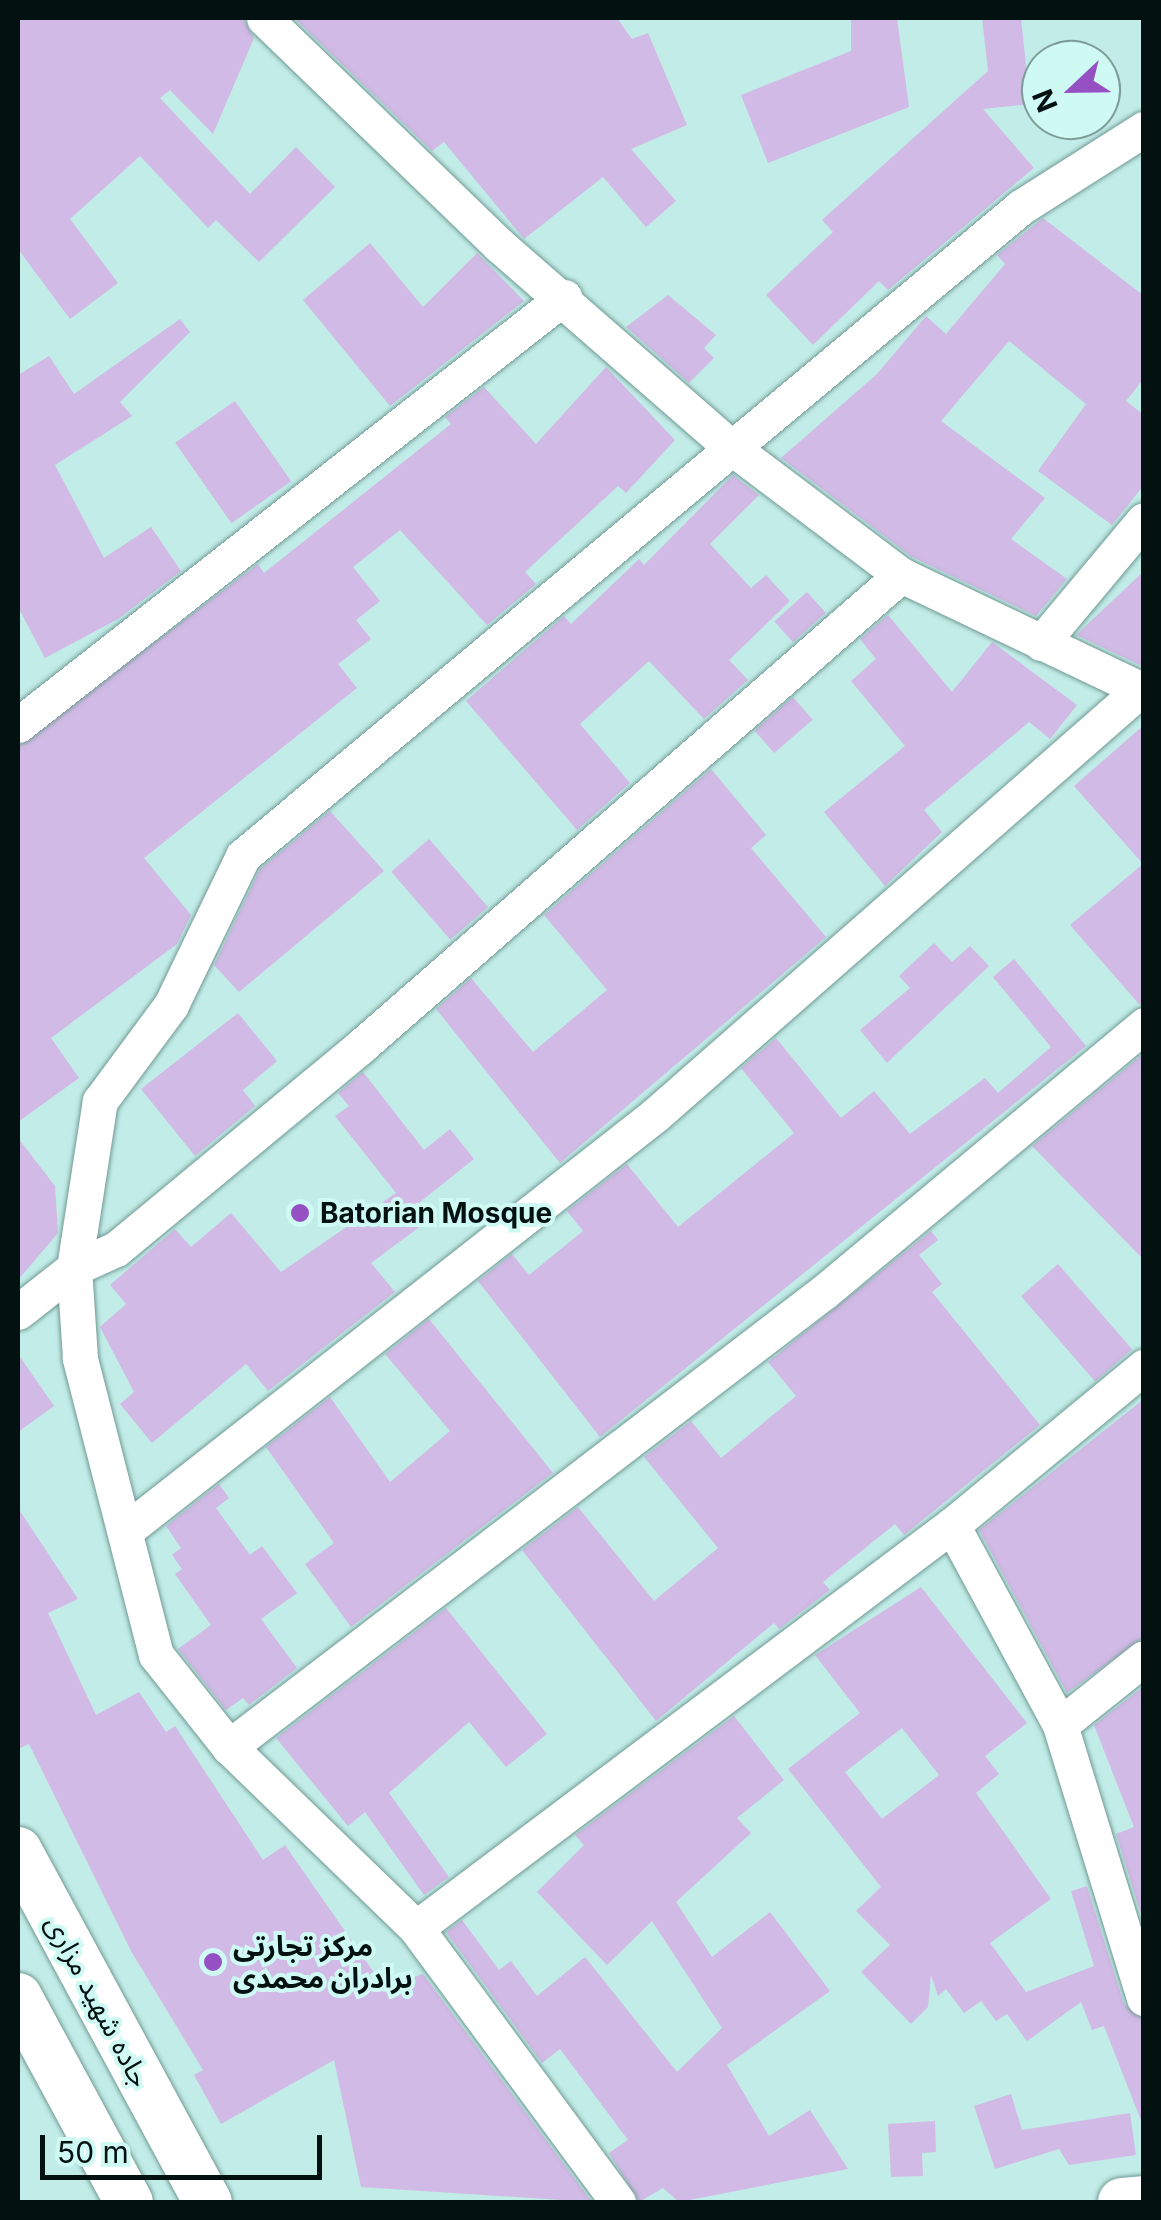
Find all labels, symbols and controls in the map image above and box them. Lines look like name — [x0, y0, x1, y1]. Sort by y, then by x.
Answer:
north arrow — [1021, 40, 1121, 140]
text: N — [1025, 84, 1065, 117]
place label: Batorian Mosque — [320, 1196, 552, 1230]
marker: Batorian Mosque — [289, 1202, 311, 1224]
street label: جاده شهید مزاری — [39, 1909, 157, 2093]
place label: مرکز تجارتی برادران محمدی — [233, 1929, 413, 1995]
marker: مرکز تجارتی برادران محمدی — [202, 1951, 224, 1973]
scale bar — [45, 2115, 328, 2177]
text: 50 m — [57, 2134, 129, 2170]

